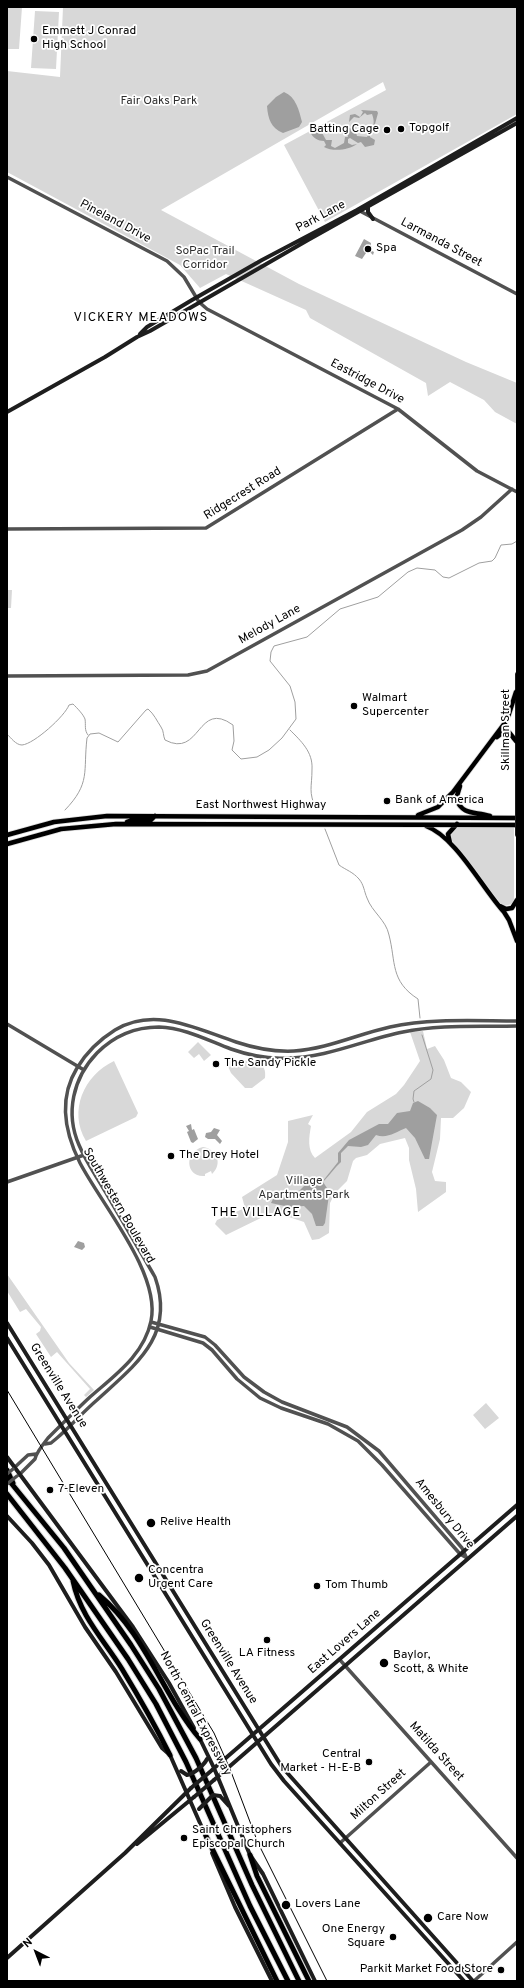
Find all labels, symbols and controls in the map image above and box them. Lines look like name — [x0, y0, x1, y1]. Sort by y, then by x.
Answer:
place label: Emmett J Conrad High School — [42, 25, 136, 53]
marker: Emmett J Conrad High School — [29, 34, 39, 44]
park label: Fair Oaks Park — [121, 95, 197, 109]
place label: Topgolf — [409, 122, 449, 136]
place label: Batting Cage — [309, 123, 379, 137]
marker: Topgolf — [396, 124, 406, 134]
marker: Batting Cage — [382, 125, 392, 135]
street label: Pineland Drive — [77, 197, 153, 247]
street label: Park Lane — [294, 198, 348, 236]
street label: Larmanda Street — [398, 215, 484, 271]
place label: Spa — [376, 242, 396, 256]
marker: Spa — [363, 244, 373, 254]
park label: SoPac Trail Corridor — [175, 245, 235, 273]
district label: VICKERY MEADOWS — [74, 310, 208, 326]
street label: Eastridge Drive — [328, 356, 406, 408]
street label: Ridgecrest Road — [202, 464, 284, 524]
street label: Melody Lane — [236, 602, 304, 648]
street label: Skillman Street — [500, 689, 514, 771]
place label: Walmart Supercenter — [362, 692, 429, 720]
marker: Walmart Supercenter — [349, 701, 359, 711]
place label: Bank of America — [395, 794, 484, 808]
marker: Bank of America — [382, 796, 392, 806]
street label: East Northwest Highway — [196, 799, 326, 813]
place label: The Sandy Pickle — [224, 1057, 316, 1071]
marker: The Sandy Pickle — [211, 1059, 221, 1069]
street label: Southwestern Boulevard — [79, 1146, 157, 1266]
place label: The Drey Hotel — [179, 1149, 259, 1163]
marker: The Drey Hotel — [166, 1151, 176, 1161]
park label: Village Apartments Park — [258, 1175, 350, 1203]
district label: THE VILLAGE — [211, 1205, 301, 1221]
street label: Greenville Avenue — [26, 1341, 90, 1431]
street label: Amesbury Drive — [411, 1476, 477, 1552]
place label: 7-Eleven — [58, 1483, 104, 1497]
marker: 7-Eleven — [45, 1485, 55, 1495]
place label: Relive Health — [160, 1516, 231, 1530]
marker: Relive Health — [145, 1517, 157, 1529]
place label: Concentra Urgent Care — [148, 1564, 213, 1592]
marker: Concentra Urgent Care — [133, 1572, 145, 1584]
place label: Tom Thumb — [325, 1579, 388, 1593]
marker: Tom Thumb — [312, 1581, 322, 1591]
street label: East Lovers Lane — [306, 1606, 384, 1678]
street label: Greenville Avenue — [196, 1617, 260, 1707]
marker: LA Fitness — [262, 1635, 272, 1645]
place label: LA Fitness — [239, 1647, 295, 1661]
street label: North Central Expressway — [156, 1649, 234, 1779]
place label: Baylor, Scott, & White — [393, 1649, 469, 1677]
marker: Baylor, Scott, & White — [378, 1657, 390, 1669]
street label: Matilda Street — [406, 1719, 466, 1785]
place label: Central Market - H-E-B — [280, 1748, 361, 1776]
marker: Central Market - H-E-B — [364, 1757, 374, 1767]
street label: Milton Street — [348, 1766, 410, 1824]
place label: Saint Christophers Episcopal Church — [192, 1824, 292, 1852]
marker: Saint Christophers Episcopal Church — [179, 1833, 189, 1843]
place label: Lovers Lane — [295, 1898, 361, 1912]
marker: Lovers Lane — [280, 1899, 292, 1911]
place label: Care Now — [437, 1911, 489, 1925]
marker: Care Now — [422, 1912, 434, 1924]
place label: One Energy Square — [322, 1923, 385, 1951]
north arrow — [16, 1932, 56, 1972]
marker: One Energy Square — [388, 1932, 398, 1942]
text: N — [20, 1935, 36, 1951]
place label: Parkit Market Food Store — [360, 1963, 493, 1977]
marker: Parkit Market Food Store — [496, 1965, 506, 1975]

